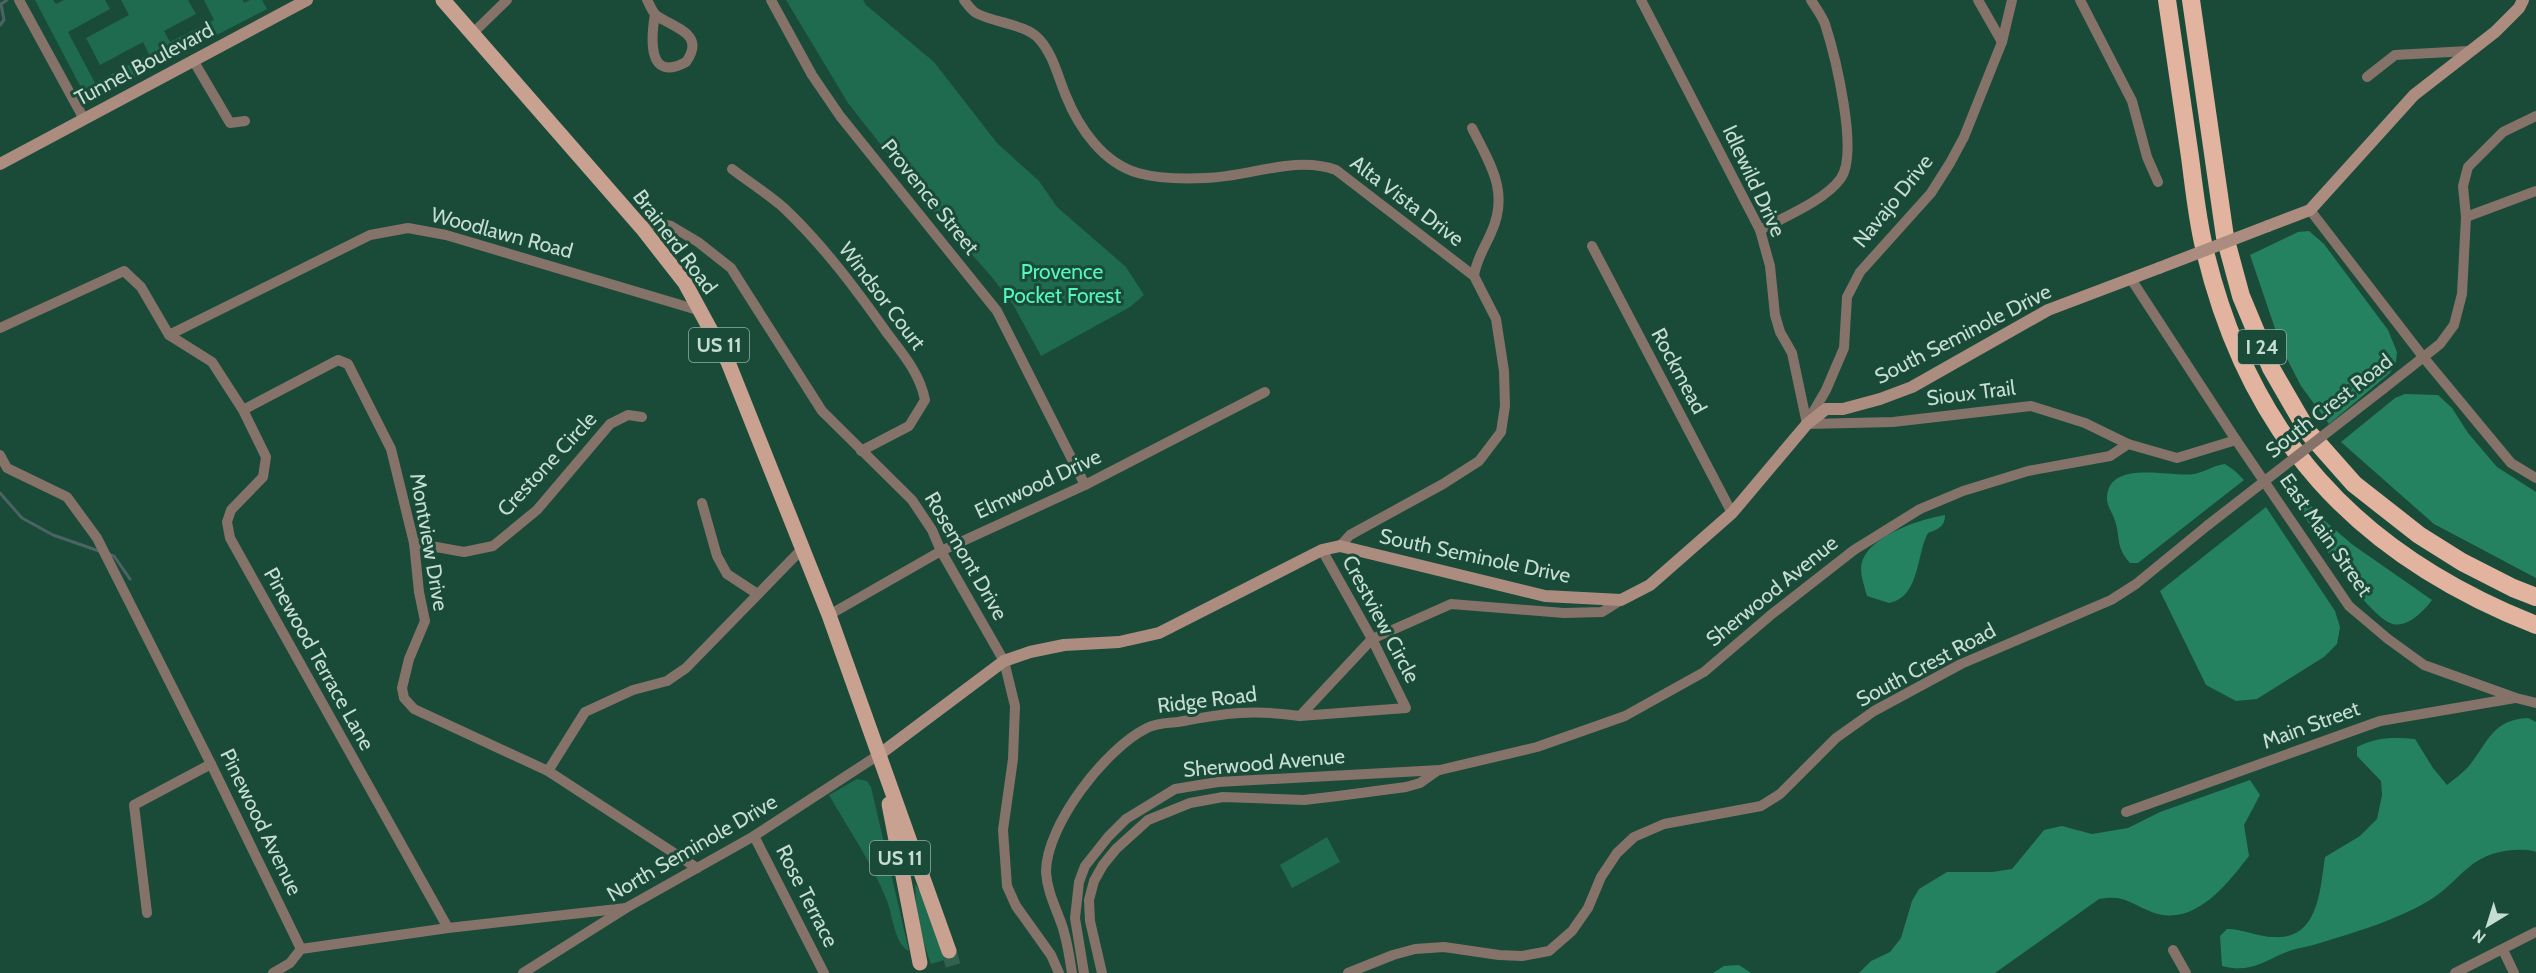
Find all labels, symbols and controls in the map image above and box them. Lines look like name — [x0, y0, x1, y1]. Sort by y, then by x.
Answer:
street label: Tunnel Boulevard — [70, 17, 217, 111]
street label: Idlewild Drive — [1718, 121, 1791, 241]
street label: Provence Street — [876, 134, 984, 259]
street label: Navajo Drive — [1848, 149, 1939, 253]
street label: Alta Vista Drive — [1346, 150, 1469, 251]
street label: Brainerd Road — [628, 185, 723, 299]
street label: Woodlawn Road — [428, 202, 576, 263]
street label: Windsor Court — [834, 237, 931, 354]
park label: Provence Pocket Forest — [1003, 259, 1121, 308]
street label: South Seminole Drive — [1870, 278, 2055, 389]
street label: Rockmead — [1646, 324, 1712, 418]
road number: US 11 — [689, 328, 749, 362]
road number: I 24 — [2238, 330, 2286, 364]
street label: South Crest Road — [2260, 348, 2397, 463]
street label: Sioux Trail — [1925, 375, 2017, 410]
street label: Crestone Circle — [492, 406, 602, 521]
street label: Elmwood Drive — [971, 443, 1105, 524]
street label: East Main Street — [2275, 469, 2378, 601]
street label: Montview Drive — [405, 471, 454, 613]
street label: Rosemont Drive — [920, 487, 1013, 624]
street label: South Seminole Drive — [1377, 523, 1573, 588]
street label: Sherwood Avenue — [1701, 530, 1843, 651]
street label: Crestview Circle — [1337, 551, 1426, 687]
street label: Pinewood Terrace Lane — [259, 563, 380, 755]
street label: South Crest Road — [1852, 617, 2000, 712]
street label: Ridge Road — [1156, 681, 1258, 718]
street label: Main Street — [2259, 695, 2363, 754]
street label: Sherwood Avenue — [1182, 743, 1346, 782]
street label: Pinewood Avenue — [215, 744, 308, 899]
street label: North Seminole Drive — [602, 789, 782, 907]
street label: Rose Terrace — [771, 840, 844, 951]
road number: US 11 — [870, 841, 930, 875]
north arrow — [2458, 895, 2518, 955]
text: N — [2469, 925, 2489, 947]

